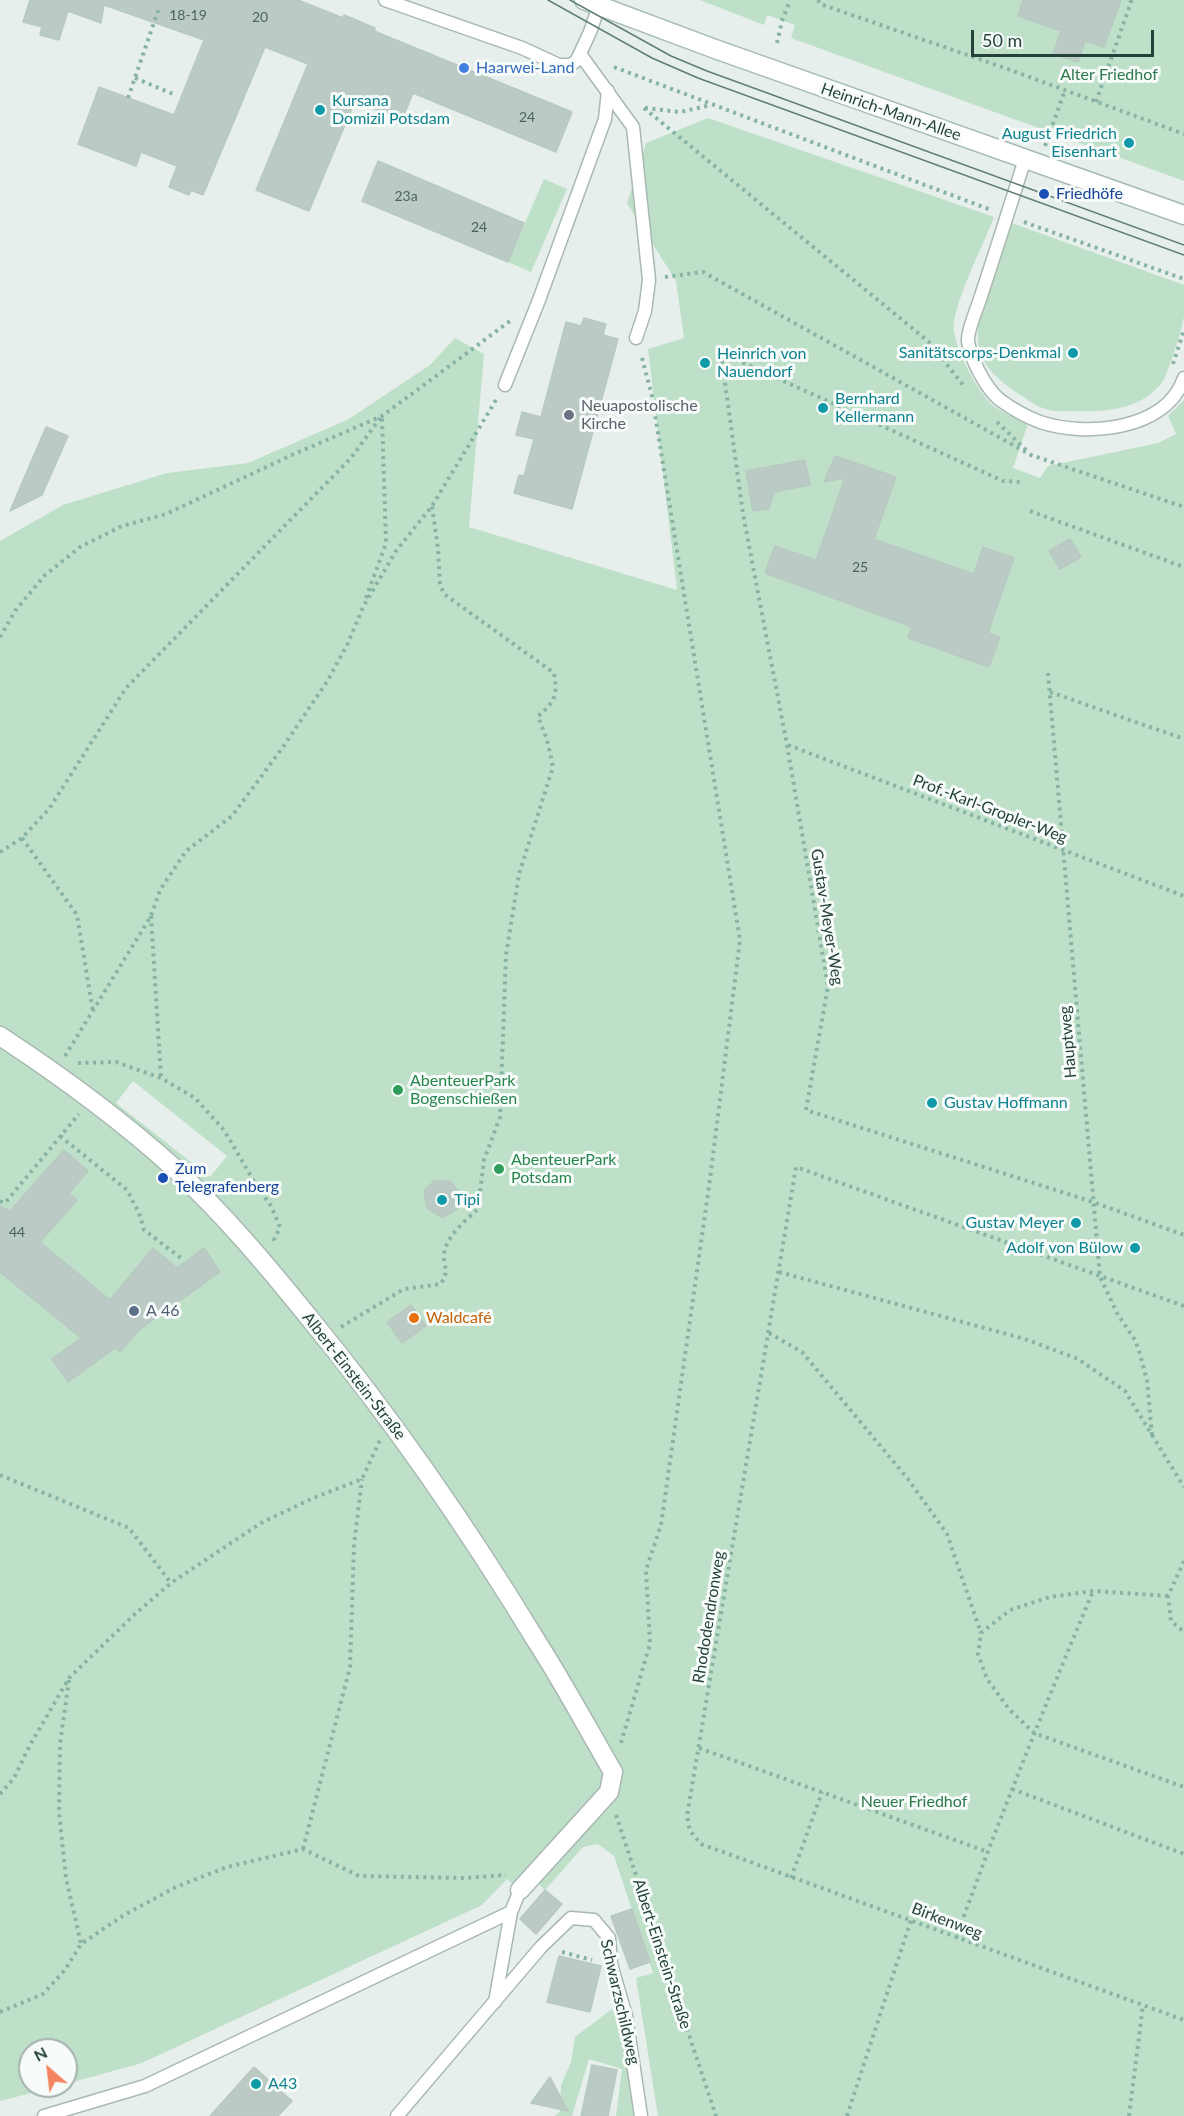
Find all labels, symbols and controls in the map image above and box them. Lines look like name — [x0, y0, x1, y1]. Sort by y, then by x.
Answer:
house number: 18-19 — [169, 7, 207, 23]
house number: 20 — [252, 9, 268, 25]
scale bar — [974, 18, 1157, 56]
text: 50 m — [982, 29, 1022, 51]
place label: Haarwei-Land — [476, 58, 574, 78]
marker: Haarwei-Land — [457, 61, 471, 75]
park label: Alter Friedhof — [1060, 65, 1158, 85]
street label: Heinrich-Mann-Allee — [818, 79, 964, 145]
place label: Kursana Domizil Potsdam — [332, 91, 450, 129]
marker: Kursana Domizil Potsdam — [313, 103, 327, 117]
house number: 24 — [519, 109, 535, 125]
place label: August Friedrich Eisenhart — [1002, 124, 1117, 162]
marker: August Friedrich Eisenhart — [1122, 136, 1136, 150]
place label: Friedhöfe — [1056, 184, 1123, 204]
marker: Friedhöfe — [1037, 187, 1051, 201]
house number: 23a — [394, 188, 418, 204]
house number: 24 — [471, 219, 487, 235]
place label: Sanitätscorps-Denkmal — [899, 343, 1061, 363]
place label: Heinrich von Nauendorf — [717, 344, 807, 382]
marker: Sanitätscorps-Denkmal — [1066, 346, 1080, 360]
marker: Heinrich von Nauendorf — [698, 356, 712, 370]
place label: Bernhard Kellermann — [835, 389, 914, 427]
place label: Neuapostolische Kirche — [581, 396, 698, 434]
marker: Bernhard Kellermann — [816, 401, 830, 415]
marker: Neuapostolische Kirche — [562, 408, 576, 422]
house number: 25 — [852, 559, 868, 575]
street label: Prof.-Karl-Gropler-Weg — [910, 771, 1070, 847]
street label: Gustav-Meyer-Weg — [807, 847, 847, 987]
street label: Hauptweg — [1055, 1005, 1081, 1079]
place label: AbenteuerPark Bogenschießen — [410, 1071, 517, 1109]
marker: AbenteuerPark Bogenschießen — [391, 1083, 405, 1097]
place label: Gustav Hoffmann — [944, 1093, 1068, 1113]
marker: Gustav Hoffmann — [925, 1096, 939, 1110]
place label: AbenteuerPark Potsdam — [511, 1150, 616, 1188]
place label: Zum Telegrafenberg — [175, 1159, 279, 1197]
marker: AbenteuerPark Potsdam — [492, 1162, 506, 1176]
marker: Zum Telegrafenberg — [156, 1171, 170, 1185]
place label: Tipi — [454, 1190, 480, 1210]
marker: Tipi — [435, 1193, 449, 1207]
place label: Gustav Meyer — [966, 1213, 1064, 1233]
marker: Gustav Meyer — [1069, 1216, 1083, 1230]
house number: 44 — [9, 1224, 25, 1240]
place label: Adolf von Bülow — [1006, 1238, 1123, 1258]
marker: Adolf von Bülow — [1128, 1241, 1142, 1255]
place label: A 46 — [146, 1301, 179, 1321]
marker: A 46 — [127, 1304, 141, 1318]
street label: Albert-Einstein-Straße — [298, 1308, 410, 1444]
place label: Waldcafé — [426, 1308, 492, 1328]
marker: Waldcafé — [407, 1311, 421, 1325]
street label: Rhododendronweg — [689, 1549, 729, 1685]
park label: Neuer Friedhof — [861, 1792, 967, 1812]
street label: Albert-Einstein-Straße — [629, 1877, 695, 2031]
street label: Birkenweg — [909, 1899, 985, 1943]
street label: Schwarzschildweg — [596, 1938, 644, 2066]
north arrow — [18, 2038, 78, 2098]
text: N — [30, 2042, 50, 2065]
place label: A43 — [268, 2074, 297, 2094]
marker: A43 — [249, 2077, 263, 2091]

